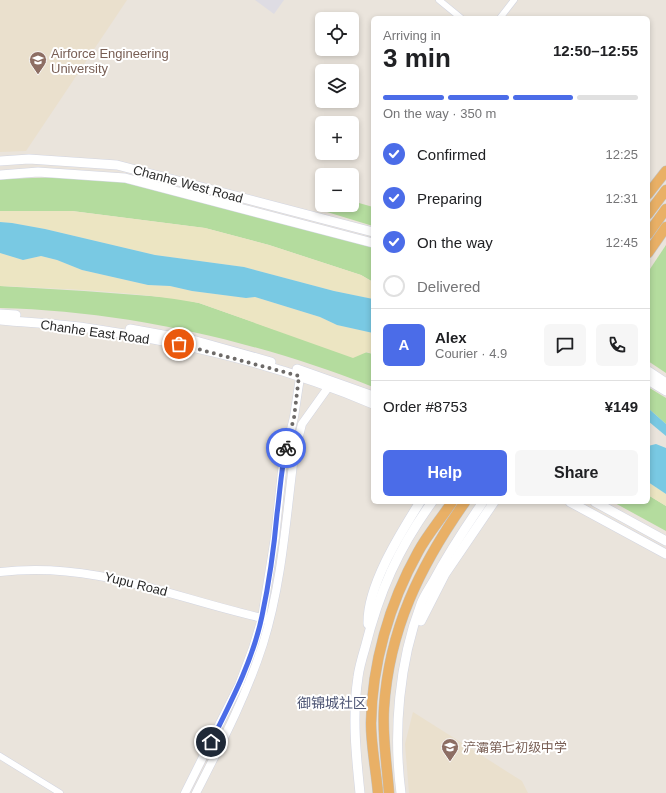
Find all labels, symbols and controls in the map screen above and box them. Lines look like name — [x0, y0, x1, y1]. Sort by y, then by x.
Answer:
map controls — [315, 12, 359, 212]
button: locate — [315, 12, 359, 56]
text: Arriving in — [383, 28, 441, 43]
text: 12:50–12:55 — [553, 42, 638, 59]
text: 3 min — [383, 43, 451, 73]
place label: Airforce Engineering University — [51, 46, 169, 76]
school or university icon: Airforce Engineering University — [28, 50, 48, 75]
button: layers — [315, 64, 359, 108]
text: On the way · 350 m — [383, 106, 496, 121]
button: + — [315, 116, 359, 160]
icon: check — [383, 143, 405, 165]
text: Confirmed — [417, 146, 486, 163]
text: 12:25 — [605, 147, 638, 162]
street label: Chanhe West Road — [131, 162, 245, 206]
button: − — [315, 168, 359, 212]
icon: check — [383, 187, 405, 209]
text: Preparing — [417, 190, 482, 207]
text: 12:31 — [605, 191, 638, 206]
icon: check — [383, 231, 405, 253]
text: On the way — [417, 234, 493, 251]
text: 12:45 — [605, 235, 638, 250]
text: Delivered — [417, 278, 480, 295]
street label: Chanhe East Road — [40, 317, 150, 347]
button: chat — [544, 324, 586, 366]
button: phone — [596, 324, 638, 366]
pin — [162, 327, 196, 361]
text: Alex — [435, 329, 467, 346]
icon: bag — [168, 333, 190, 355]
text: A — [399, 336, 409, 353]
text: Courier · 4.9 — [435, 346, 507, 361]
text: Order #8753 — [383, 398, 467, 415]
text: ¥149 — [605, 398, 638, 415]
courier — [266, 428, 306, 468]
icon: bike — [275, 437, 297, 459]
button: Help — [383, 450, 507, 496]
button: Share — [515, 450, 638, 496]
street label: Yupu Road — [103, 569, 169, 599]
district label: 御锦城社区 — [297, 695, 367, 711]
pin — [194, 725, 228, 759]
icon: home — [200, 731, 222, 753]
school or university icon: 浐灞第七初级中学 — [440, 737, 460, 762]
place label: 浐灞第七初级中学 — [463, 740, 567, 755]

